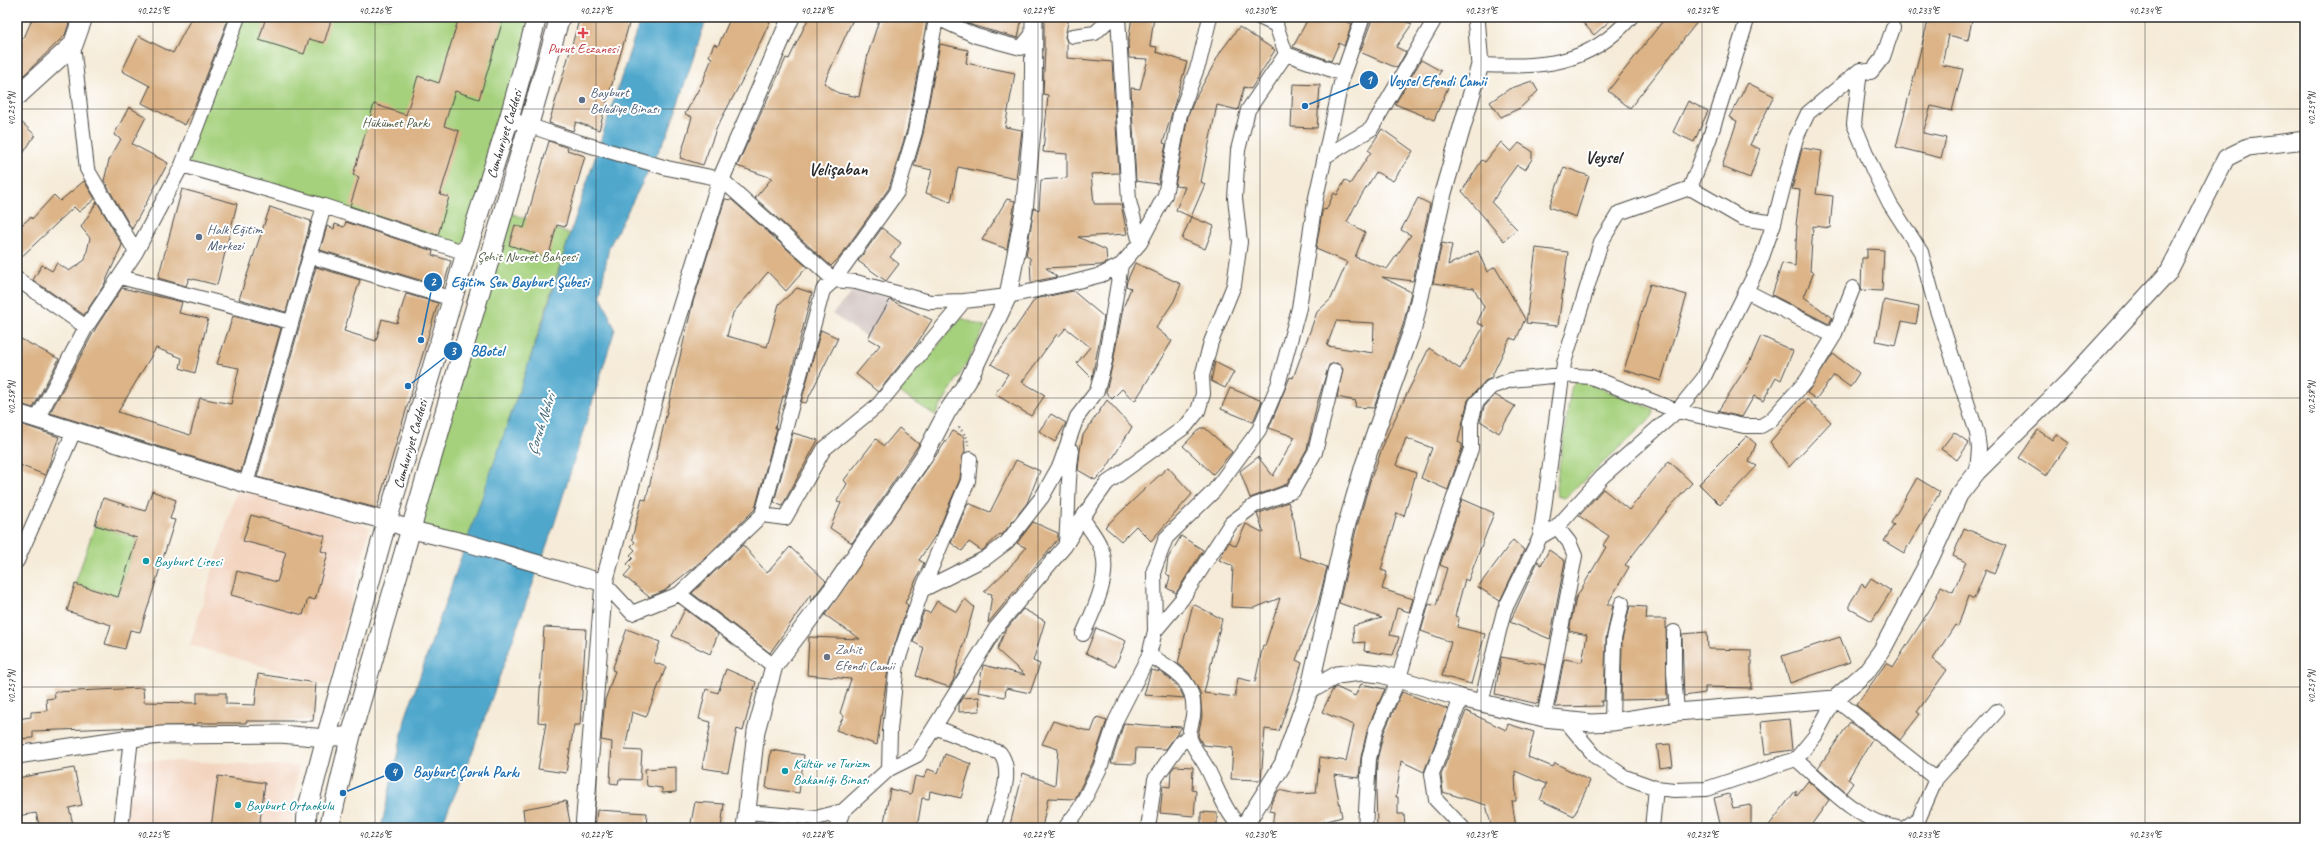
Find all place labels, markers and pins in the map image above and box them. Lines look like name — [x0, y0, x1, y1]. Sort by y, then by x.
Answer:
marker: Purut Eczanesi — [578, 28, 588, 38]
place label: Purut Eczanesi — [548, 40, 621, 57]
callout: Veysel Efendi Camii — [1359, 67, 1494, 94]
place label: Bayburt Belediye Binası — [590, 84, 660, 117]
marker: Bayburt Belediye Binası — [577, 95, 587, 105]
place label: Halk Eğitim Merkezi — [207, 221, 264, 254]
marker: Halk Eğitim Merkezi — [194, 232, 204, 242]
callout: Eğitim Sen Bayburt Şubesi — [423, 269, 597, 296]
callout: BBotel — [443, 337, 512, 364]
place label: Bayburt Lisesi — [154, 553, 224, 570]
marker: Bayburt Lisesi — [141, 556, 151, 566]
place label: Zahit Efendi Camii — [835, 641, 897, 674]
marker: Zahit Efendi Camii — [822, 652, 832, 662]
place label: Kültür ve Turizm Bakanlığı Binası — [793, 755, 871, 788]
callout: Bayburt Çoruh Parkı — [384, 759, 527, 786]
marker: Kültür ve Turizm Bakanlığı Binası — [780, 766, 790, 776]
place label: Bayburt Ortaokulu — [246, 797, 335, 814]
marker: Bayburt Ortaokulu — [233, 800, 243, 810]

